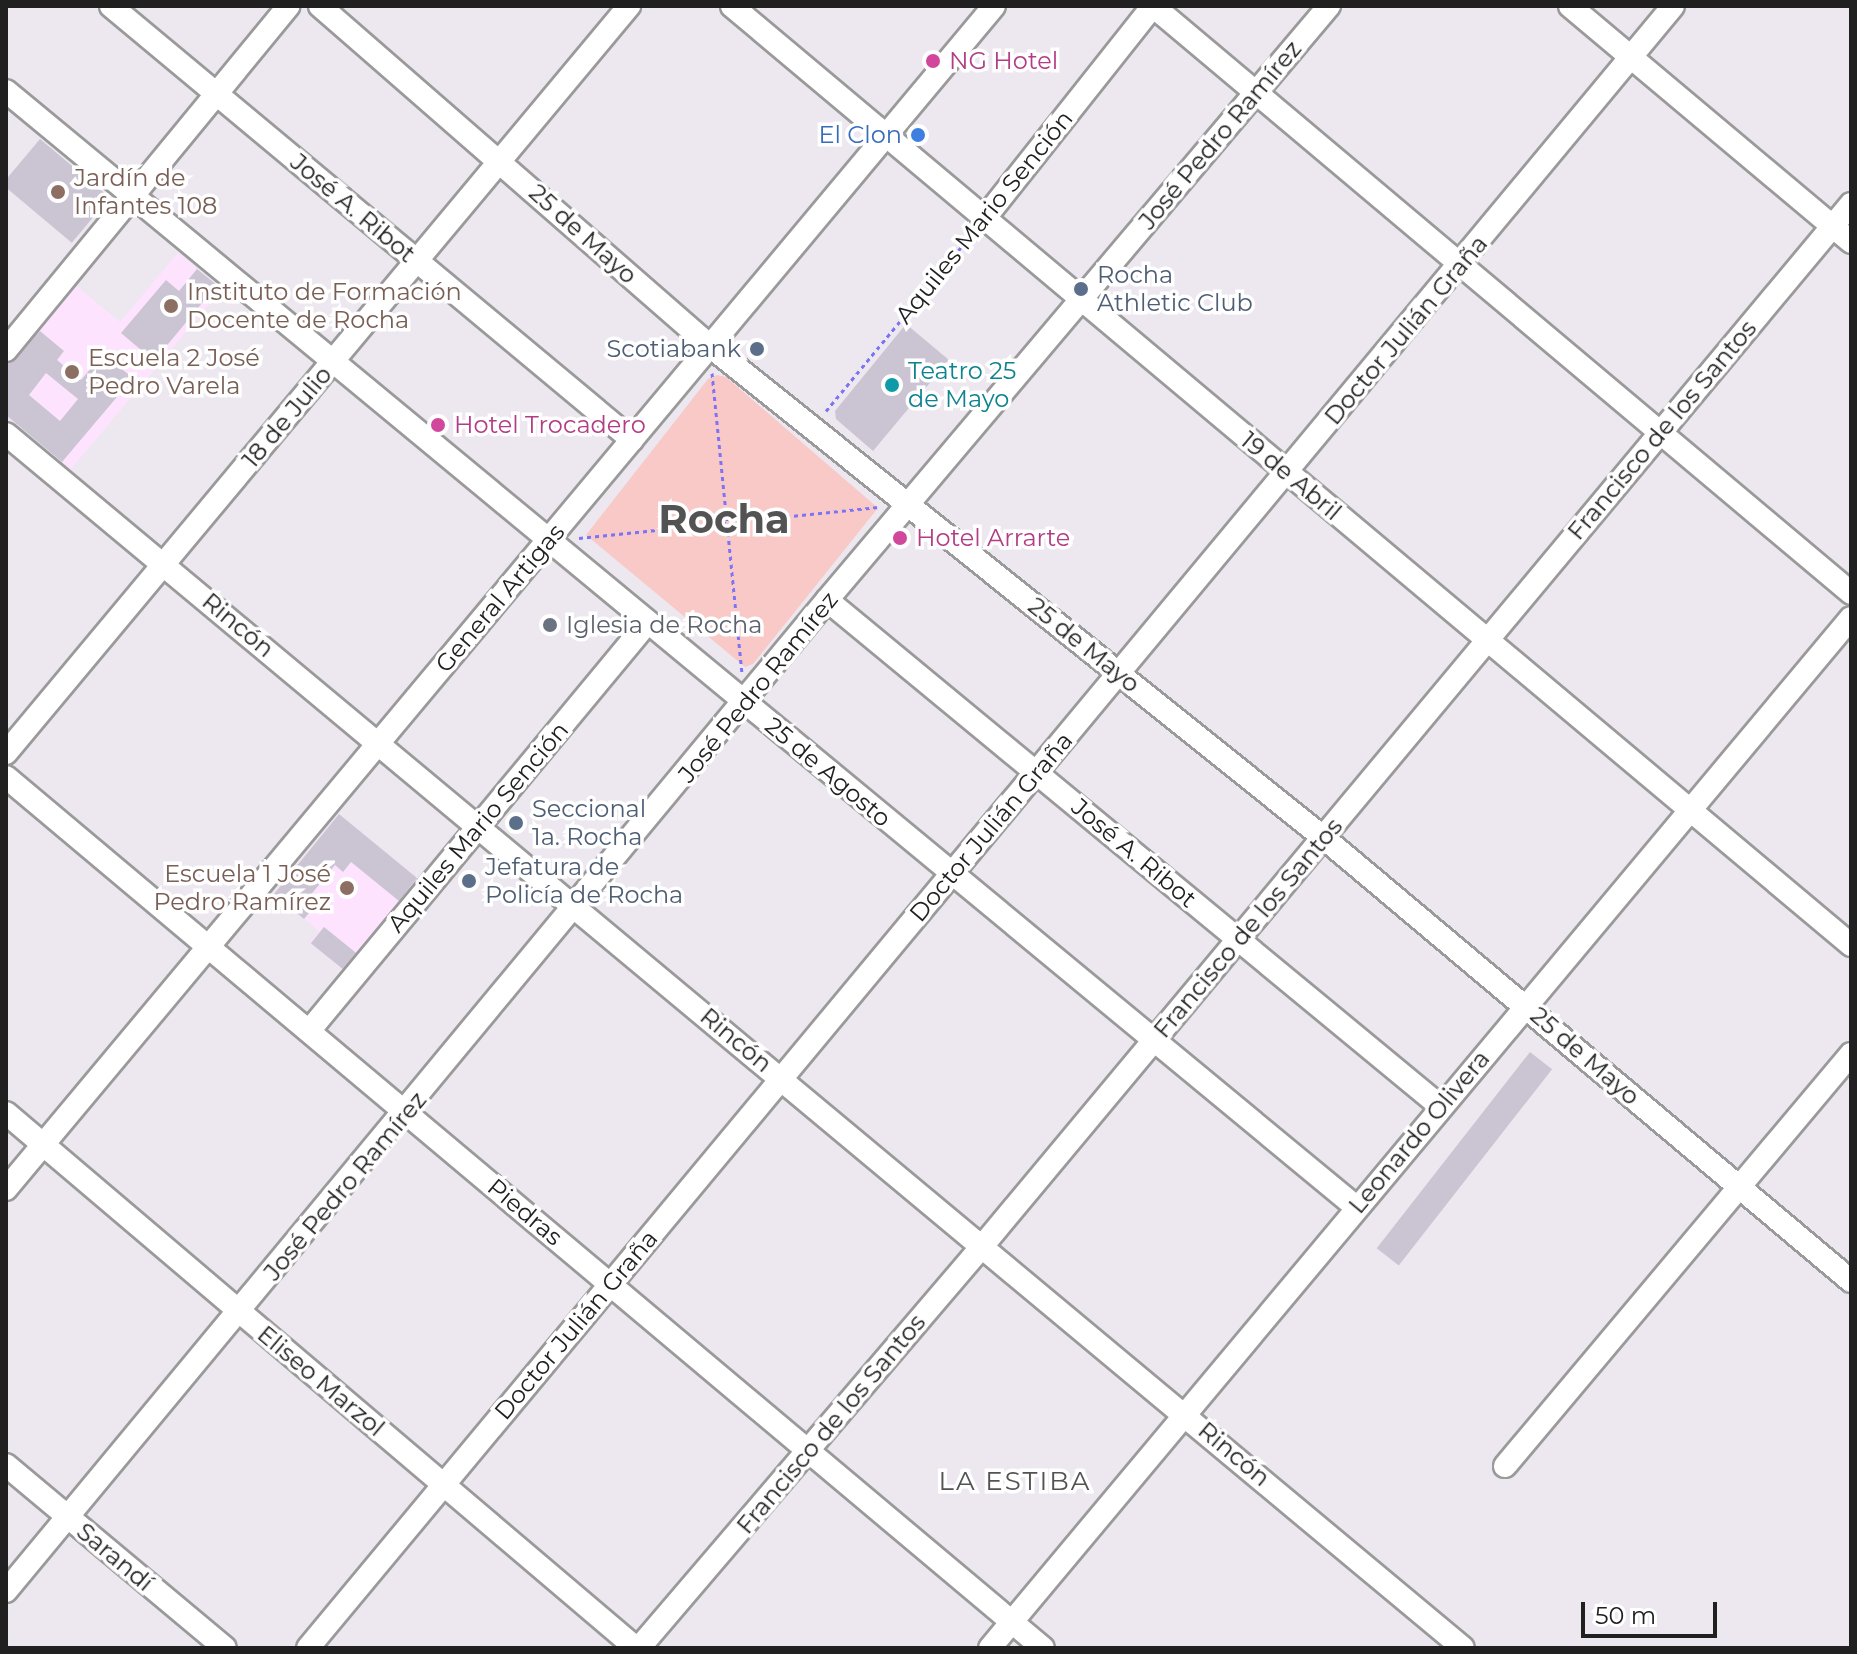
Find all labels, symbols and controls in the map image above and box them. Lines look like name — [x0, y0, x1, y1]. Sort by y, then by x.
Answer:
street label: José Pedro Ramírez — [1133, 35, 1307, 235]
place label: NG Hotel — [949, 47, 1058, 75]
marker: NG Hotel — [924, 52, 942, 70]
street label: Aquiles Mario Sención — [889, 105, 1079, 329]
place label: El Clon — [818, 121, 902, 149]
marker: El Clon — [909, 126, 927, 144]
street label: José A. Ribot — [285, 148, 421, 268]
place label: Jardín de Infantes 108 — [74, 164, 217, 220]
street label: 25 de Mayo — [523, 178, 643, 290]
marker: Jardín de Infantes 108 — [49, 183, 67, 201]
street label: Doctor Julián Graña — [1318, 229, 1494, 431]
place label: Rocha Athletic Club — [1097, 261, 1253, 317]
place label: Instituto de Formación Docente de Rocha — [187, 278, 462, 334]
marker: Rocha Athletic Club — [1072, 280, 1090, 298]
marker: Instituto de Formación Docente de Rocha — [162, 297, 180, 315]
street label: Francisco de los Santos — [1562, 314, 1762, 546]
place label: Scotiabank — [607, 335, 741, 363]
marker: Scotiabank — [748, 340, 766, 358]
place label: Escuela 2 José Pedro Varela — [88, 344, 260, 400]
place label: Teatro 25 de Mayo — [908, 357, 1016, 413]
street label: 18 de Julio — [236, 360, 338, 474]
marker: Escuela 2 José Pedro Varela — [63, 363, 81, 381]
marker: Teatro 25 de Mayo — [883, 376, 901, 394]
place label: Hotel Trocadero — [454, 411, 646, 439]
marker: Hotel Trocadero — [429, 416, 447, 434]
street label: 19 de Abril — [1235, 426, 1347, 526]
district label: Rocha — [658, 495, 790, 543]
street label: General Artigas — [430, 518, 570, 678]
place label: Hotel Arrarte — [916, 524, 1070, 552]
marker: Hotel Arrarte — [891, 529, 909, 547]
street label: José Pedro Ramírez — [672, 586, 844, 788]
street label: Rincón — [196, 587, 280, 663]
street label: 25 de Mayo — [1023, 591, 1145, 699]
place label: Iglesia de Rocha — [566, 611, 762, 639]
marker: Iglesia de Rocha — [541, 616, 559, 634]
street label: 25 de Agosto — [759, 711, 897, 833]
street label: Aquiles Mario Sención — [382, 716, 574, 938]
street label: Doctor Julián Graña — [903, 726, 1079, 928]
street label: José A. Ribot — [1066, 793, 1202, 913]
place label: Seccional 1a. Rocha — [532, 795, 646, 851]
street label: Francisco de los Santos — [1148, 812, 1348, 1044]
marker: Seccional 1a. Rocha — [507, 814, 525, 832]
place label: Jefatura de Policía de Rocha — [485, 853, 683, 909]
place label: Escuela 1 José Pedro Ramírez — [153, 860, 331, 916]
marker: Jefatura de Policía de Rocha — [460, 872, 478, 890]
marker: Escuela 1 José Pedro Ramírez — [338, 879, 356, 897]
street label: 25 de Mayo — [1525, 1001, 1645, 1111]
street label: Rincón — [694, 1002, 778, 1078]
street label: Leonardo Olivera — [1342, 1045, 1496, 1219]
street label: José Pedro Ramírez — [258, 1086, 432, 1286]
street label: Piedras — [482, 1172, 568, 1252]
street label: Doctor Julián Graña — [488, 1224, 664, 1426]
street label: Francisco de los Santos — [731, 1308, 931, 1540]
street label: Eliseo Marzol — [252, 1320, 390, 1442]
street label: Rincón — [1192, 1416, 1276, 1492]
district label: LA ESTIBA — [939, 1466, 1091, 1498]
street label: Sarandí — [71, 1517, 159, 1597]
scale bar — [1585, 1586, 1721, 1636]
text: 50 m — [1595, 1601, 1656, 1630]

